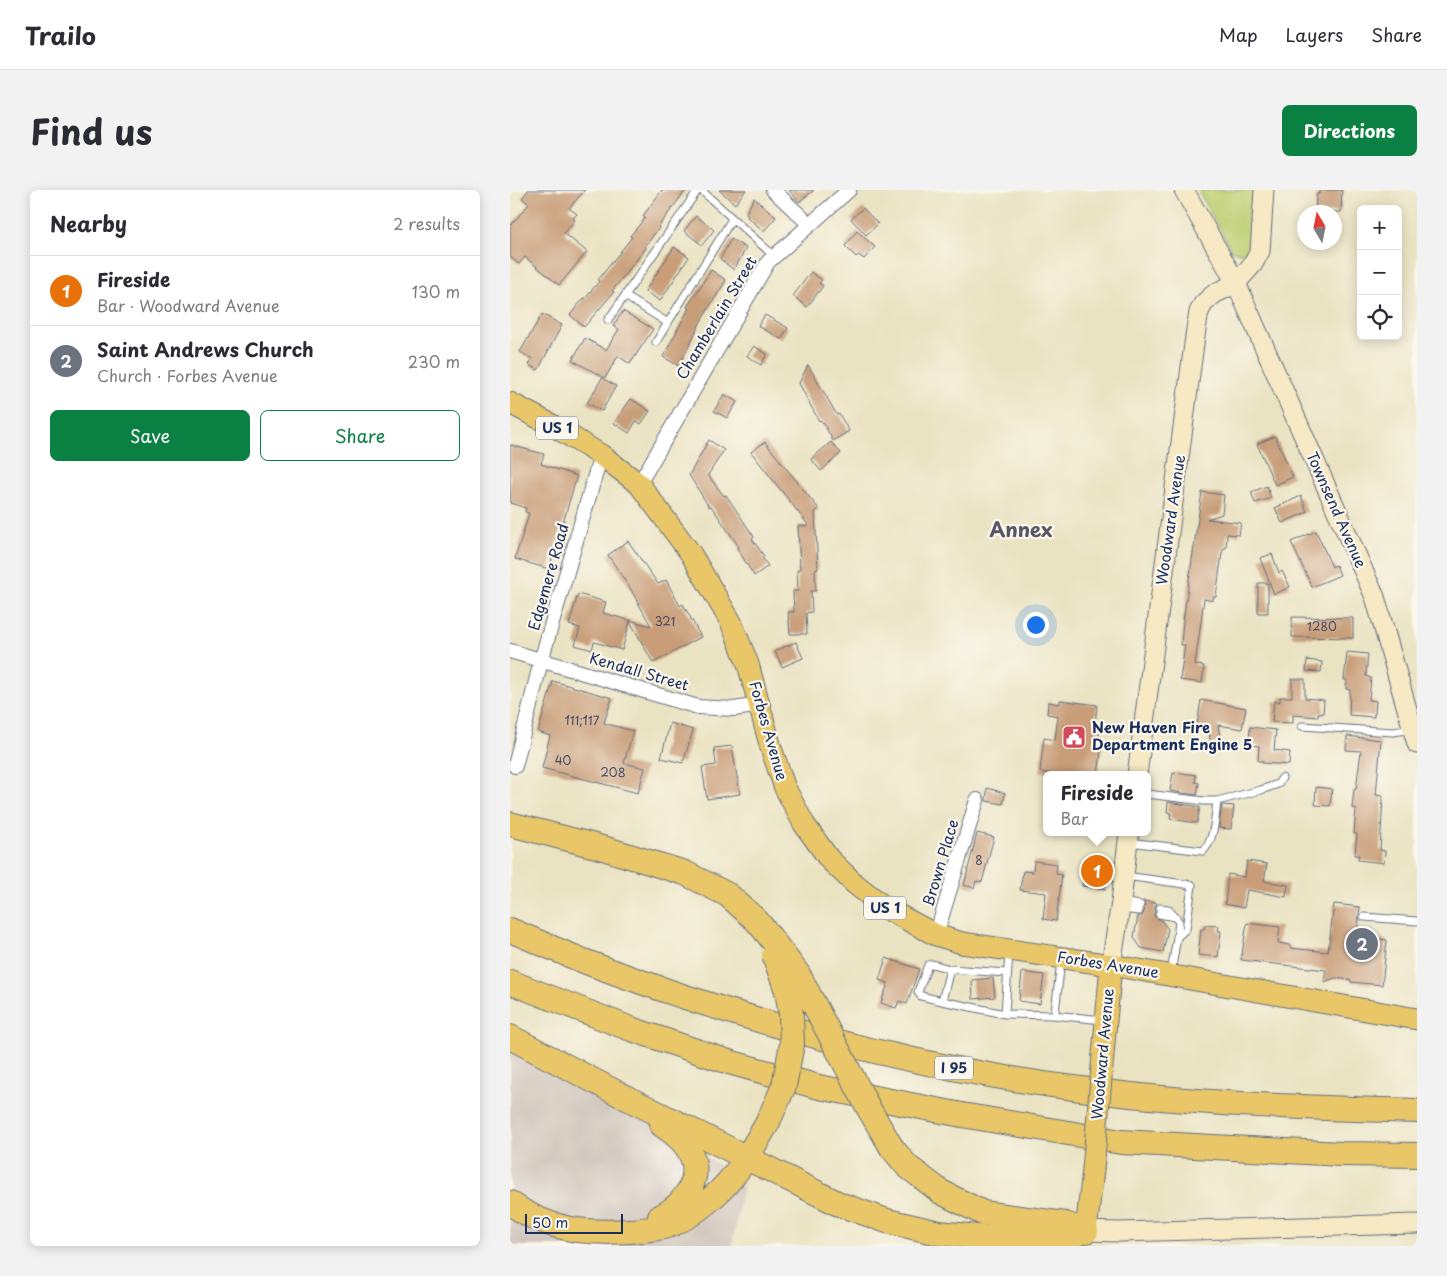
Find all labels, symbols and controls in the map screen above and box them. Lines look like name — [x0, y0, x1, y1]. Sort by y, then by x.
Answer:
text: Trailo — [25, 17, 96, 53]
text: Map — [1219, 21, 1258, 48]
text: Layers — [1286, 21, 1343, 48]
text: Share — [1371, 21, 1422, 48]
text: Find us — [30, 104, 152, 157]
button: Directions — [1282, 105, 1417, 156]
north arrow — [1297, 205, 1342, 250]
map controls — [1357, 205, 1402, 340]
button: + — [1357, 205, 1402, 250]
text: Nearby — [50, 207, 127, 239]
text: 2 results — [393, 211, 460, 235]
button: − — [1357, 250, 1402, 295]
street label: Chamberlain Street — [670, 251, 762, 383]
text: Fireside — [97, 265, 170, 293]
text: 1 — [62, 279, 70, 303]
text: 130 m — [412, 279, 460, 303]
text: Bar · Woodward Avenue — [97, 293, 280, 317]
button: locate — [1357, 295, 1402, 340]
text: Saint Andrews Church — [97, 335, 314, 363]
text: 2 — [60, 349, 72, 373]
text: 230 m — [408, 349, 460, 373]
text: Church · Forbes Avenue — [97, 363, 278, 387]
button: Save — [50, 410, 250, 461]
button: Share — [260, 410, 460, 461]
road number: US 1 — [536, 417, 578, 440]
street label: Townsend Avenue — [1301, 448, 1373, 571]
street label: Woodward Avenue — [1149, 453, 1190, 587]
district label: Annex — [989, 514, 1053, 544]
street label: Edgemere Road — [521, 520, 574, 633]
house number: 321 — [655, 612, 675, 630]
your location — [1023, 612, 1049, 638]
house number: 1280 — [1307, 617, 1337, 635]
street label: Kendall Street — [587, 645, 692, 696]
street label: Forbes Avenue — [744, 678, 795, 783]
house number: 111;117 — [565, 711, 600, 729]
place label: New Haven Fire Department Engine 5 — [1092, 715, 1252, 755]
public building icon: New Haven Fire Department Engine 5 — [1061, 724, 1087, 750]
house number: 40 — [555, 751, 572, 769]
house number: 208 — [600, 763, 626, 781]
popup — [1043, 771, 1151, 836]
text: Fireside — [1060, 778, 1134, 806]
text: Bar — [1060, 806, 1088, 830]
street label: Brown Place — [915, 816, 964, 909]
house number: 8 — [975, 851, 983, 869]
pin: 1 — [1081, 852, 1113, 890]
road number: US 1 — [864, 896, 906, 920]
pin: 2 — [1346, 925, 1378, 963]
street label: Forbes Avenue — [1056, 944, 1161, 983]
street label: Woodward Avenue — [1084, 987, 1119, 1120]
road number: I 95 — [935, 1056, 973, 1080]
scale bar — [525, 1211, 622, 1234]
text: 50 m — [532, 1212, 568, 1233]

